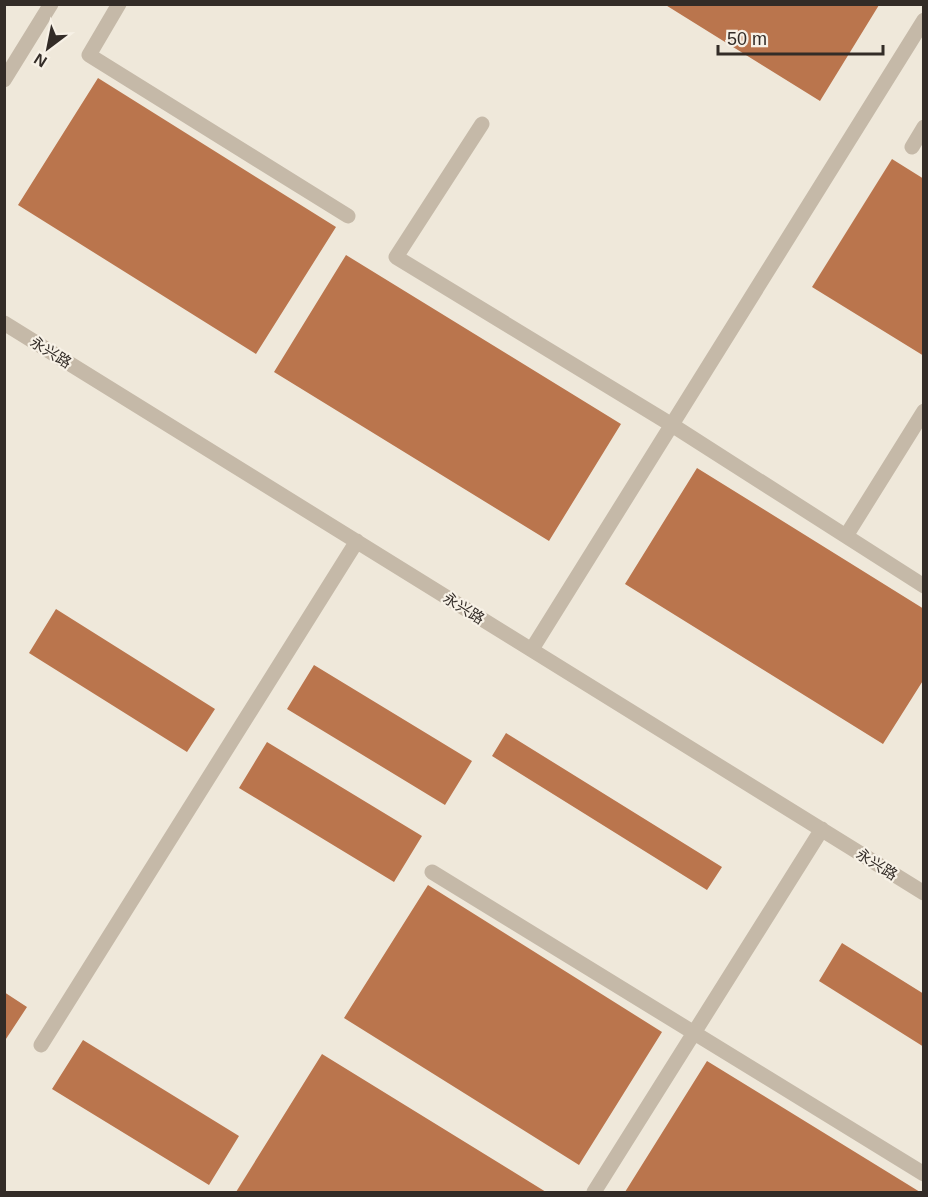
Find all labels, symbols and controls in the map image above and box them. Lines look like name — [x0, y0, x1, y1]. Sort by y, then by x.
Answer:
north arrow — [18, 18, 78, 78]
scale bar — [718, 18, 883, 56]
text: 50 m — [727, 29, 767, 49]
text: N — [31, 50, 50, 71]
street label: 永兴路 — [27, 333, 75, 371]
street label: 永兴路 — [440, 589, 488, 627]
street label: 永兴路 — [853, 845, 901, 883]

